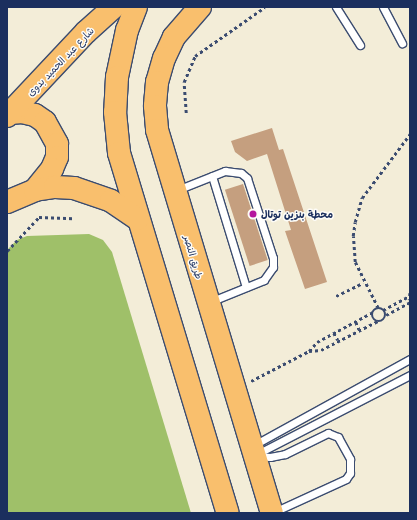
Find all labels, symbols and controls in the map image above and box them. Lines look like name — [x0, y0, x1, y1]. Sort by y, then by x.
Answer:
street label: شارع عبد الحميد بدوى — [24, 24, 96, 98]
place label: محطة بنزين توتال — [261, 208, 333, 220]
marker: محطة بنزين توتال — [248, 209, 258, 219]
street label: طريق النصر — [182, 234, 206, 280]

